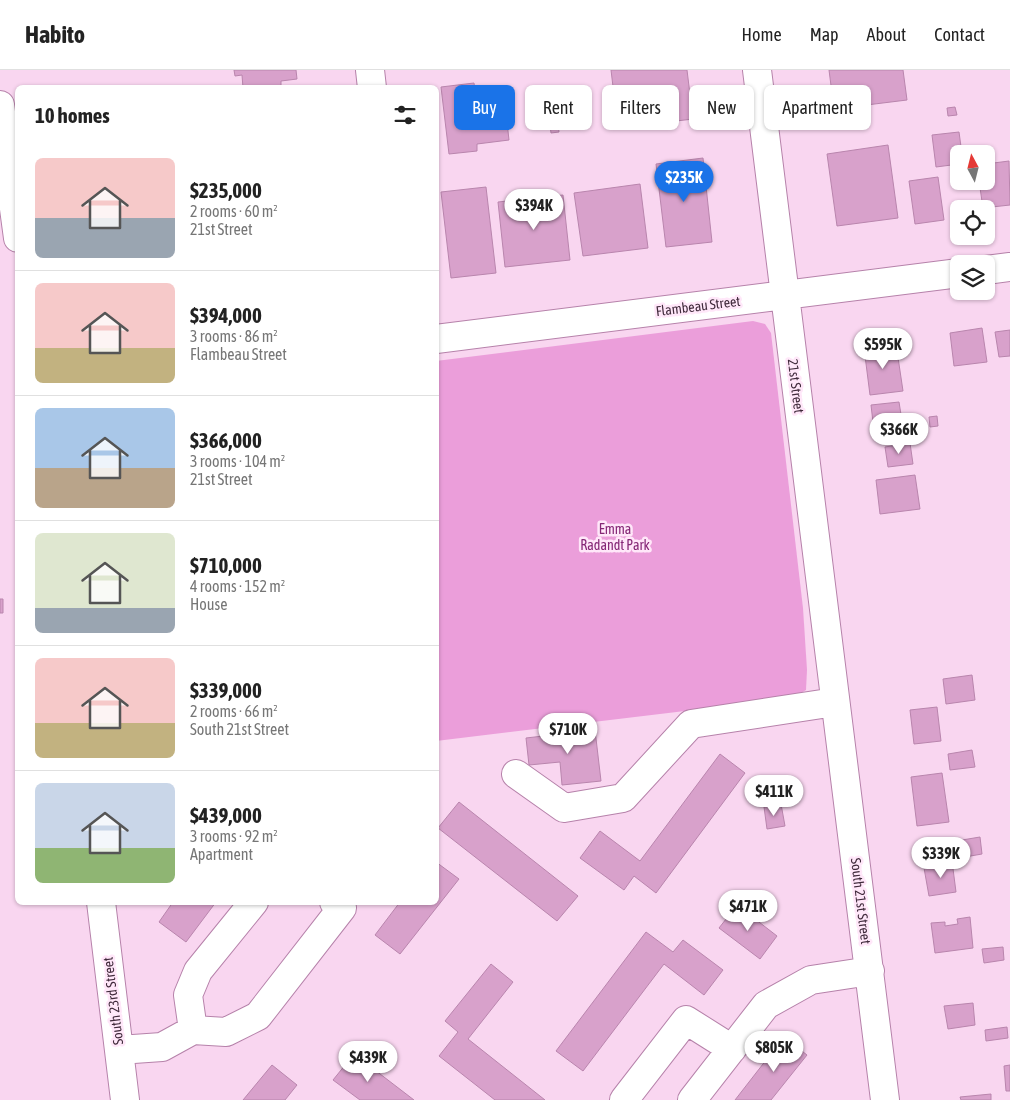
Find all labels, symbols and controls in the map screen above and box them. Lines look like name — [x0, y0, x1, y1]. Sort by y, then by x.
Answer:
text: Habito — [25, 21, 85, 48]
text: Home — [742, 24, 782, 45]
text: Map — [810, 24, 839, 45]
text: About — [867, 24, 906, 45]
text: Contact — [934, 24, 985, 45]
chip: Buy — [454, 85, 515, 130]
chip: Rent — [525, 85, 592, 130]
chip: Filters — [602, 85, 679, 130]
chip: New — [689, 85, 754, 130]
chip: Apartment — [764, 85, 871, 130]
icon: filters — [391, 101, 419, 129]
text: 10 homes — [35, 103, 110, 127]
north arrow — [950, 145, 995, 190]
map controls — [950, 145, 995, 300]
pin: $235K — [649, 160, 719, 203]
text: $235K — [665, 168, 703, 186]
icon: home — [75, 178, 135, 238]
text: $235,000 — [190, 178, 262, 202]
pin: $394K — [499, 189, 569, 231]
text: $394K — [515, 196, 553, 214]
button: locate — [950, 200, 995, 245]
text: 2 rooms · 60 m² — [190, 202, 278, 220]
text: 21st Street — [190, 220, 253, 238]
button: layers — [950, 255, 995, 300]
street label: Flambeau Street — [655, 293, 741, 319]
icon: home — [75, 303, 135, 363]
text: $394,000 — [190, 303, 262, 327]
text: 3 rooms · 86 m² — [190, 327, 278, 345]
pin: $595K — [848, 328, 918, 370]
text: $595K — [864, 335, 902, 353]
text: Flambeau Street — [190, 345, 287, 363]
street label: 21st Street — [785, 358, 807, 414]
pin: $366K — [864, 412, 934, 455]
text: $366K — [880, 420, 918, 438]
icon: home — [75, 428, 135, 488]
text: $366,000 — [190, 428, 262, 452]
text: 3 rooms · 104 m² — [190, 452, 285, 470]
text: 21st Street — [190, 470, 253, 488]
park label: Emma Radandt Park — [580, 521, 650, 553]
icon: home — [75, 553, 135, 613]
text: $710,000 — [190, 553, 262, 577]
text: 4 rooms · 152 m² — [190, 577, 285, 595]
text: House — [190, 595, 227, 613]
icon: home — [75, 678, 135, 738]
text: $339,000 — [190, 678, 262, 702]
text: 2 rooms · 66 m² — [190, 702, 278, 720]
pin: $710K — [533, 712, 603, 755]
text: South 21st Street — [190, 720, 289, 738]
text: $710K — [549, 720, 587, 738]
pin: $411K — [739, 774, 809, 817]
text: $411K — [755, 782, 793, 800]
icon: home — [75, 803, 135, 863]
text: $439,000 — [190, 803, 262, 827]
text: 3 rooms · 92 m² — [190, 827, 278, 845]
pin: $339K — [906, 836, 976, 879]
text: $339K — [922, 844, 960, 862]
text: Apartment — [190, 845, 253, 863]
street label: South 21st Street — [848, 857, 874, 945]
pin: $471K — [713, 890, 783, 932]
text: $471K — [729, 897, 767, 915]
street label: South 23rd Street — [100, 956, 126, 1046]
pin: $805K — [739, 1030, 809, 1073]
text: $805K — [755, 1038, 793, 1056]
pin: $439K — [333, 1040, 403, 1083]
text: $439K — [349, 1048, 387, 1066]

